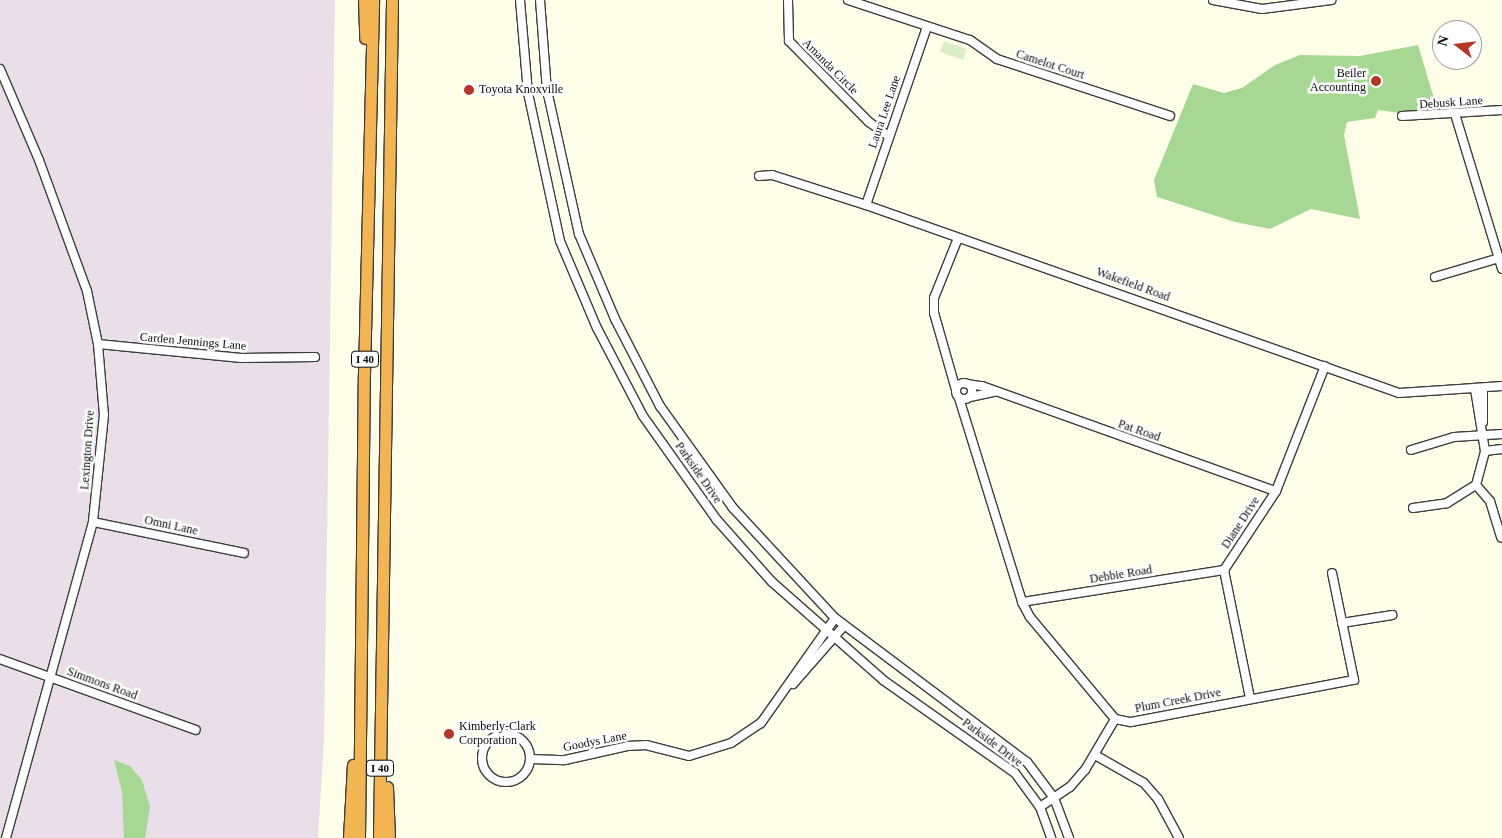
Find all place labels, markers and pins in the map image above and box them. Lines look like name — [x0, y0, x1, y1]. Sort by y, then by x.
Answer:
place label: Beiler Accounting — [1310, 67, 1366, 95]
marker: Beiler Accounting — [1370, 75, 1382, 87]
place label: Toyota Knoxville — [479, 83, 563, 97]
marker: Toyota Knoxville — [463, 84, 475, 96]
place label: Kimberly-Clark Corporation — [459, 720, 536, 748]
marker: Kimberly-Clark Corporation — [443, 728, 455, 740]

